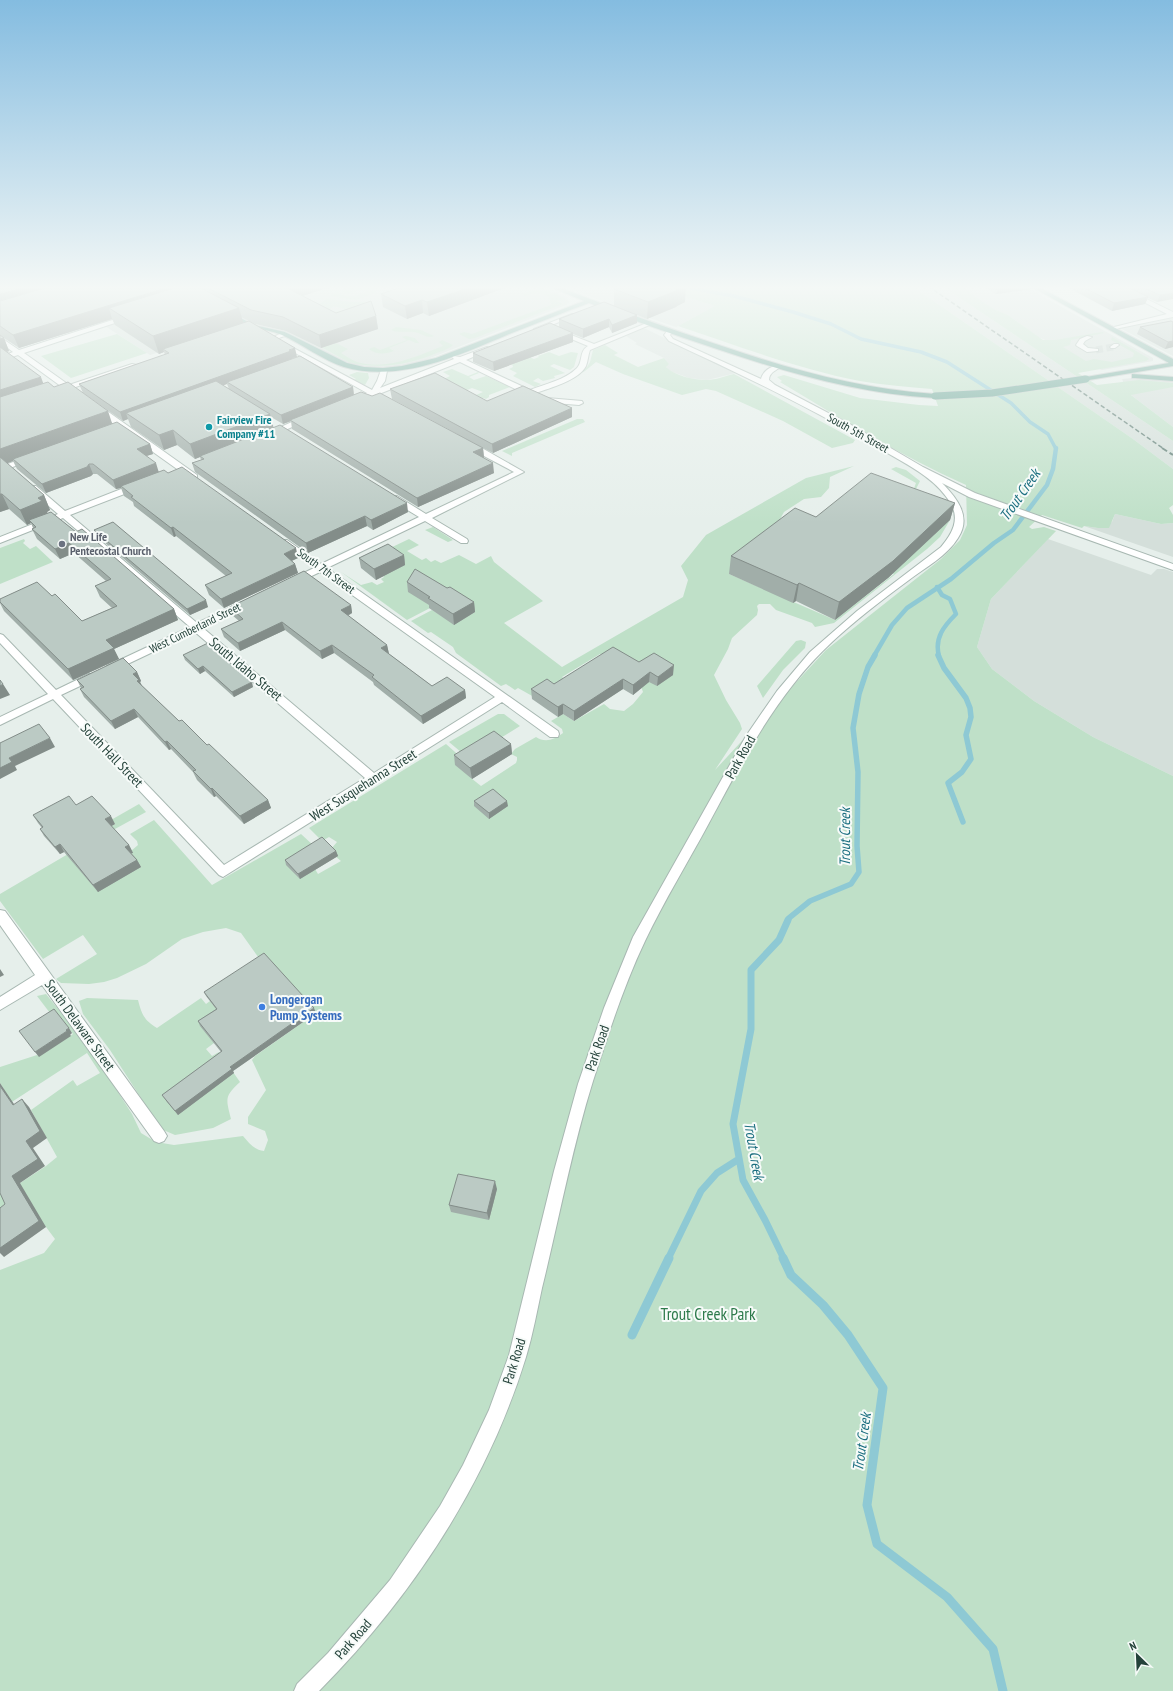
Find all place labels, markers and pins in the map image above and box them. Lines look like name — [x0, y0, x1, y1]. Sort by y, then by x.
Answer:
place label: Fairview Fire Company #11 — [217, 412, 276, 441]
marker: Fairview Fire Company #11 — [204, 422, 214, 432]
place label: New Life Pentecostal Church — [70, 529, 151, 558]
marker: New Life Pentecostal Church — [57, 539, 67, 549]
place label: Longergan Pump Systems — [270, 990, 342, 1024]
marker: Longergan Pump Systems — [257, 1002, 267, 1012]

